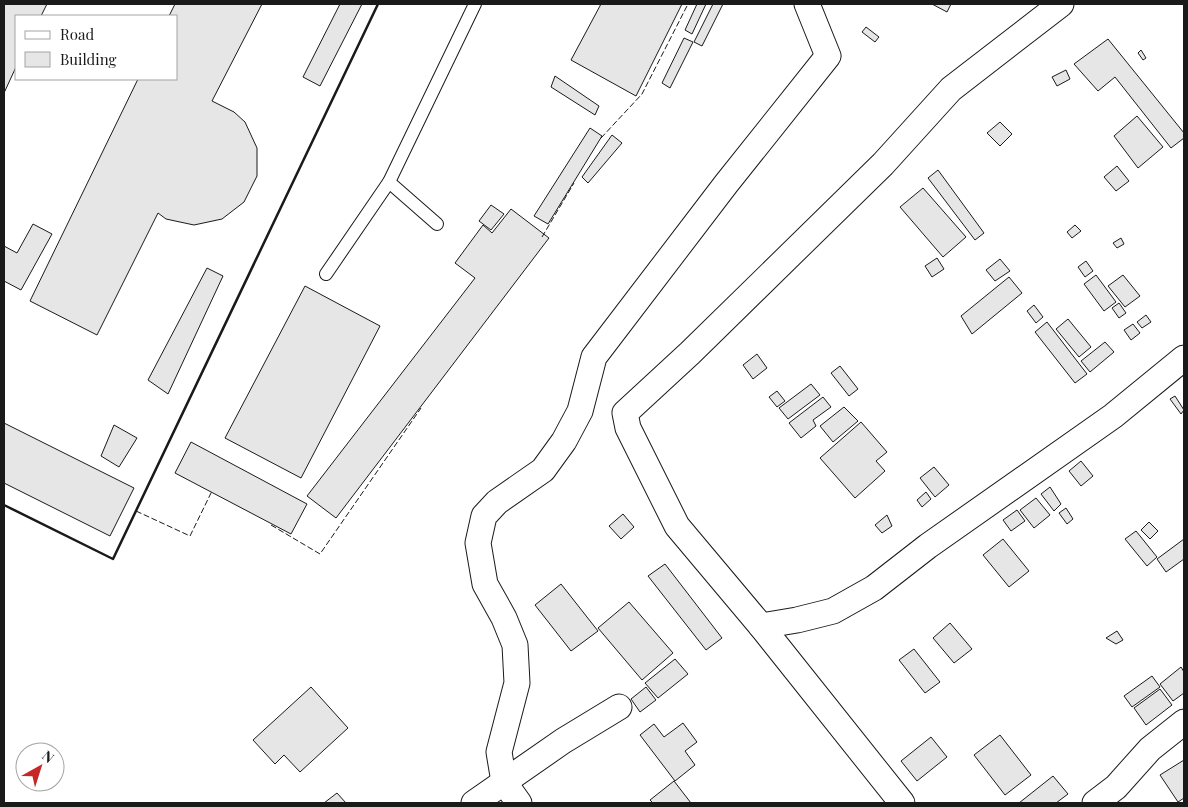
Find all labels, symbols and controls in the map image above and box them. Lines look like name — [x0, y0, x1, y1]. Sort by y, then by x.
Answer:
legend — [15, 15, 178, 80]
text: Road — [60, 24, 94, 44]
text: Building — [60, 49, 117, 69]
north arrow — [15, 742, 65, 792]
text: N — [39, 746, 58, 767]

